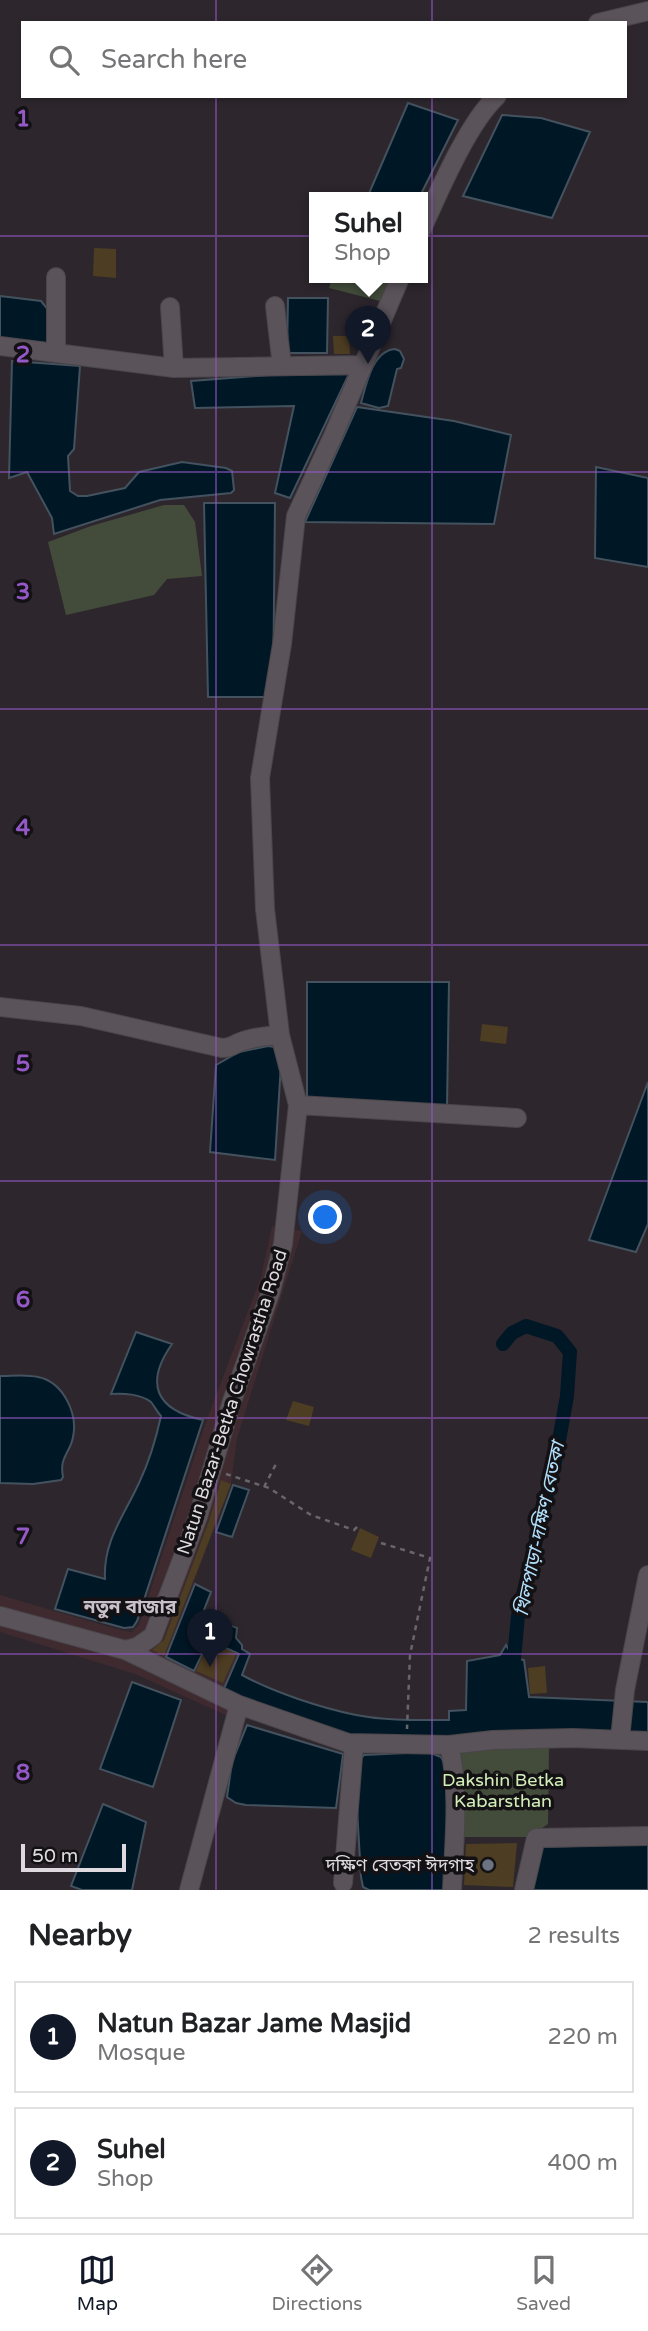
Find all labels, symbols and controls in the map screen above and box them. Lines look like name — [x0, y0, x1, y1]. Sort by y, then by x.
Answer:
search box — [21, 21, 627, 98]
icon: search — [45, 41, 83, 79]
text: Search here — [101, 44, 247, 75]
text: 1 — [16, 105, 30, 133]
popup — [309, 192, 428, 283]
text: Suhel — [334, 208, 403, 239]
text: Shop — [334, 239, 391, 267]
pin: 2 — [345, 306, 391, 364]
text: 2 — [16, 341, 30, 369]
text: 3 — [16, 578, 30, 606]
text: 4 — [16, 814, 31, 842]
text: 5 — [16, 1050, 30, 1078]
your location — [308, 1200, 342, 1234]
street label: Natun Bazar-Betka Chowrastha Road — [172, 1247, 292, 1557]
text: 6 — [16, 1286, 30, 1314]
water label: খিলপাড়া-দক্ষিণ বেতকা — [510, 1436, 570, 1618]
text: 7 — [16, 1523, 30, 1551]
district label: নতুন বাজার — [83, 1596, 177, 1619]
pin: 1 — [187, 1609, 233, 1667]
text: 8 — [16, 1759, 30, 1787]
park label: Dakshin Betka Kabarsthan — [442, 1769, 564, 1812]
scale bar — [21, 1841, 126, 1873]
text: 50 m — [32, 1845, 78, 1867]
place label: দক্ষিণ বেতকা ঈদগাহ — [325, 1854, 474, 1876]
marker: দক্ষিণ বেতকা ঈদগাহ — [480, 1857, 496, 1873]
text: Nearby — [28, 1917, 132, 1954]
text: 2 results — [527, 1922, 620, 1950]
text: Natun Bazar Jame Masjid — [97, 2008, 411, 2039]
text: 1 — [46, 2023, 60, 2051]
text: 220 m — [548, 2023, 618, 2051]
text: Mosque — [97, 2039, 185, 2067]
text: Suhel — [97, 2134, 166, 2165]
text: 2 — [46, 2149, 60, 2177]
text: 400 m — [548, 2149, 618, 2177]
text: Shop — [97, 2165, 154, 2193]
tab: Map — [77, 2251, 118, 2315]
tab: Directions — [272, 2251, 363, 2315]
tab: Saved — [516, 2251, 571, 2315]

